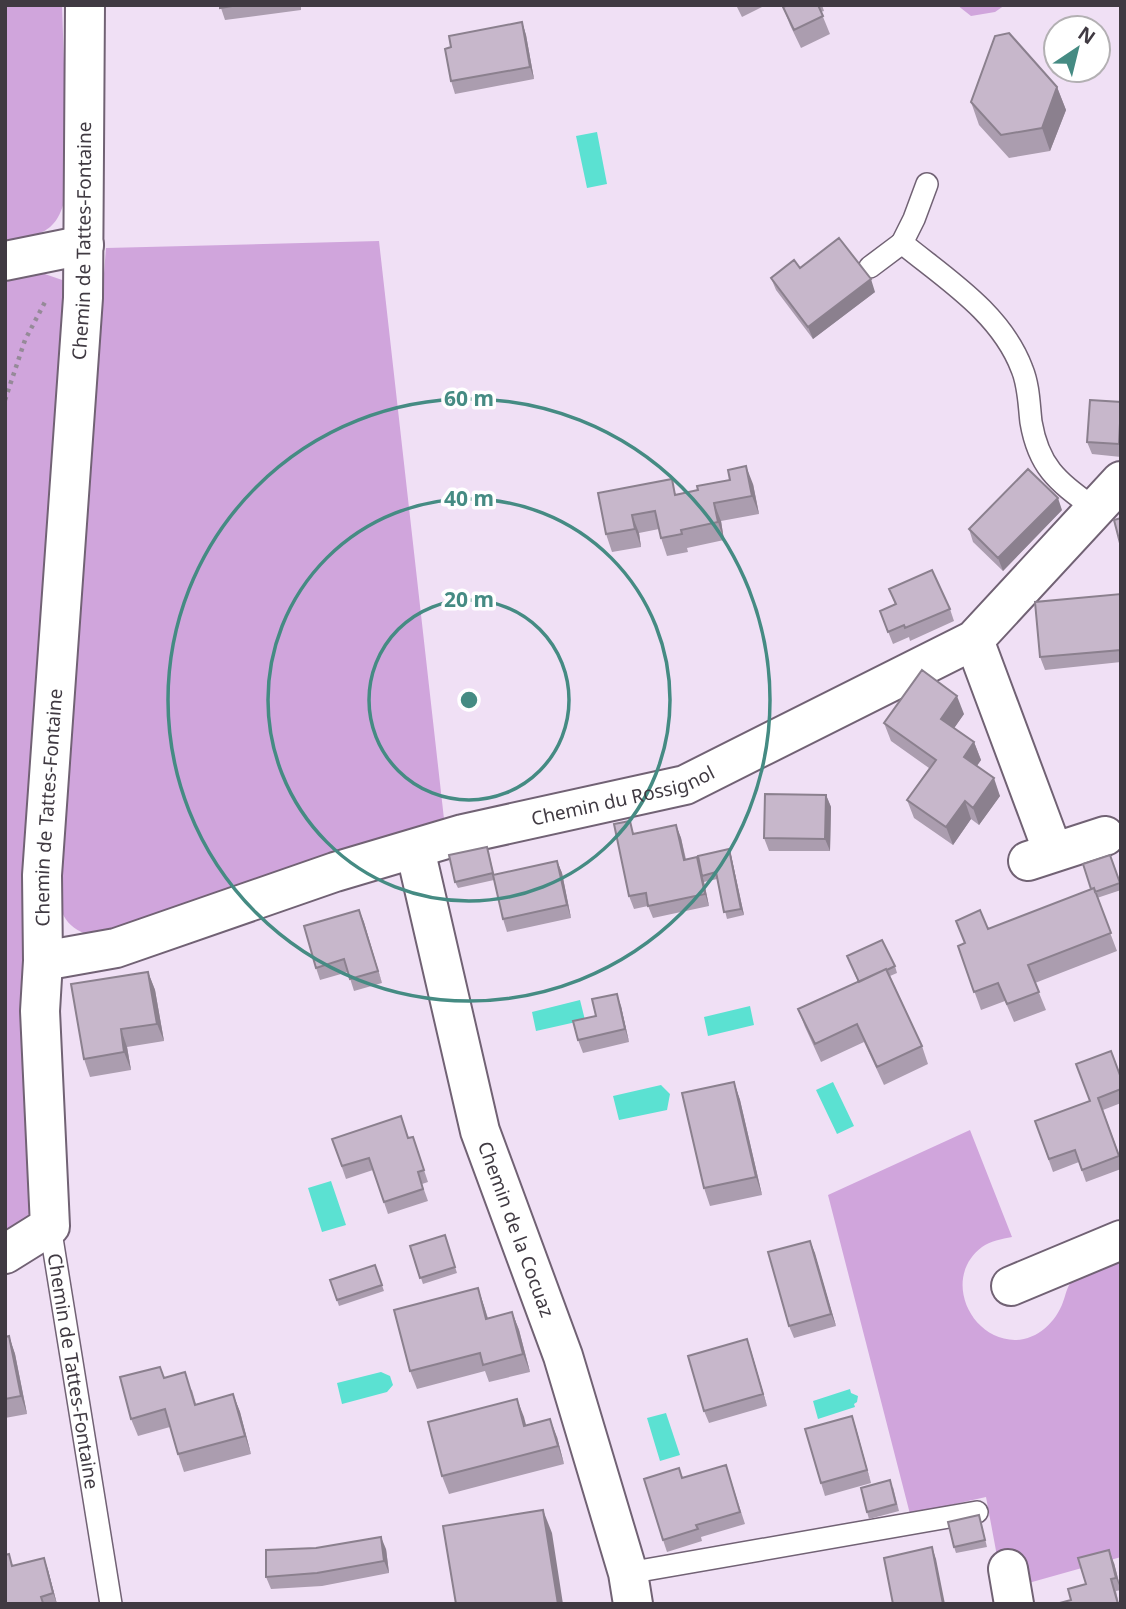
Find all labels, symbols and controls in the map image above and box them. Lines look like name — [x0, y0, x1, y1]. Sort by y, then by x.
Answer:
north arrow — [1042, 14, 1112, 84]
text: N — [1073, 20, 1101, 50]
street label: Chemin de Tattes-Fontaine — [66, 121, 97, 361]
text: 60 m — [444, 384, 494, 412]
text: 40 m — [444, 484, 494, 512]
text: 20 m — [444, 585, 494, 613]
street label: Chemin de Tattes-Fontaine — [29, 688, 68, 927]
centre of rings — [457, 688, 481, 712]
street label: Chemin du Rossignol — [529, 759, 719, 832]
street label: Chemin de la Cocuaz — [472, 1138, 561, 1321]
street label: Chemin de Tattes-Fontaine — [42, 1251, 105, 1491]

